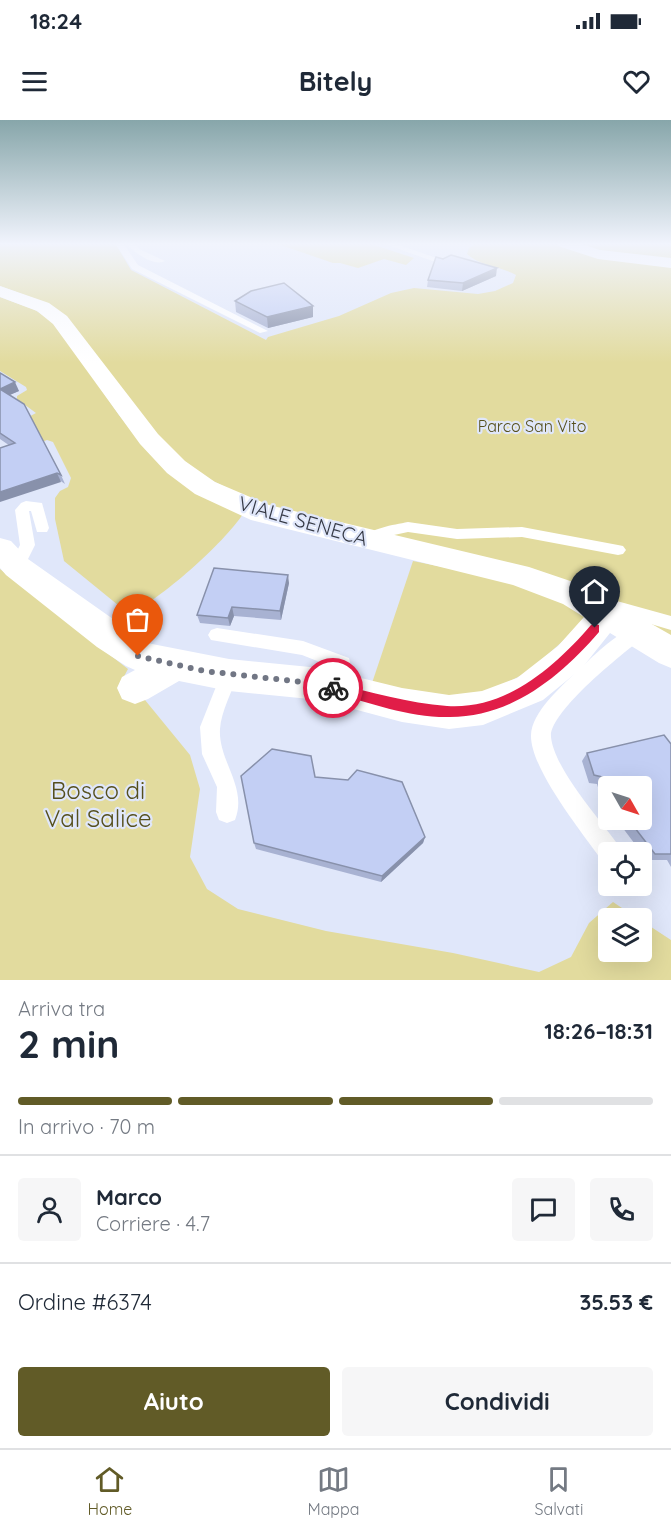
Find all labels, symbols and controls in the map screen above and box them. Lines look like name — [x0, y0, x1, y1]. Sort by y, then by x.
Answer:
text: 18:24 — [30, 7, 82, 35]
text: Bitely — [299, 64, 372, 98]
icon: menu — [18, 65, 51, 98]
icon: heart — [620, 65, 653, 98]
park label: Parco San Vito — [478, 416, 586, 436]
street label: VIALE SENECA — [236, 490, 371, 551]
pin — [569, 566, 620, 628]
icon: home — [578, 575, 611, 608]
pin — [112, 594, 163, 656]
icon: bag — [121, 603, 154, 636]
courier — [303, 658, 363, 718]
icon: bike — [317, 672, 350, 705]
park label: Bosco di Val Salice — [45, 775, 151, 833]
north arrow — [598, 776, 652, 830]
map controls — [598, 776, 652, 962]
button: locate — [598, 842, 652, 896]
button: layers — [598, 908, 652, 962]
text: Arriva tra — [18, 996, 105, 1021]
text: 18:26–18:31 — [544, 1017, 653, 1045]
text: 2 min — [18, 1019, 120, 1068]
text: In arrivo · 70 m — [18, 1114, 155, 1139]
button: person — [18, 1178, 81, 1241]
button: chat — [512, 1178, 575, 1241]
button: phone — [590, 1178, 653, 1241]
text: Marco — [96, 1183, 162, 1211]
text: Corriere · 4.7 — [96, 1211, 210, 1236]
text: Ordine #6374 — [18, 1288, 152, 1316]
text: 35.53 € — [579, 1288, 653, 1316]
button: Aiuto — [18, 1367, 330, 1436]
button: Condividi — [342, 1367, 653, 1436]
tab: Home — [88, 1463, 132, 1519]
tab: Mappa — [307, 1463, 359, 1519]
tab: Salvati — [535, 1463, 583, 1519]

